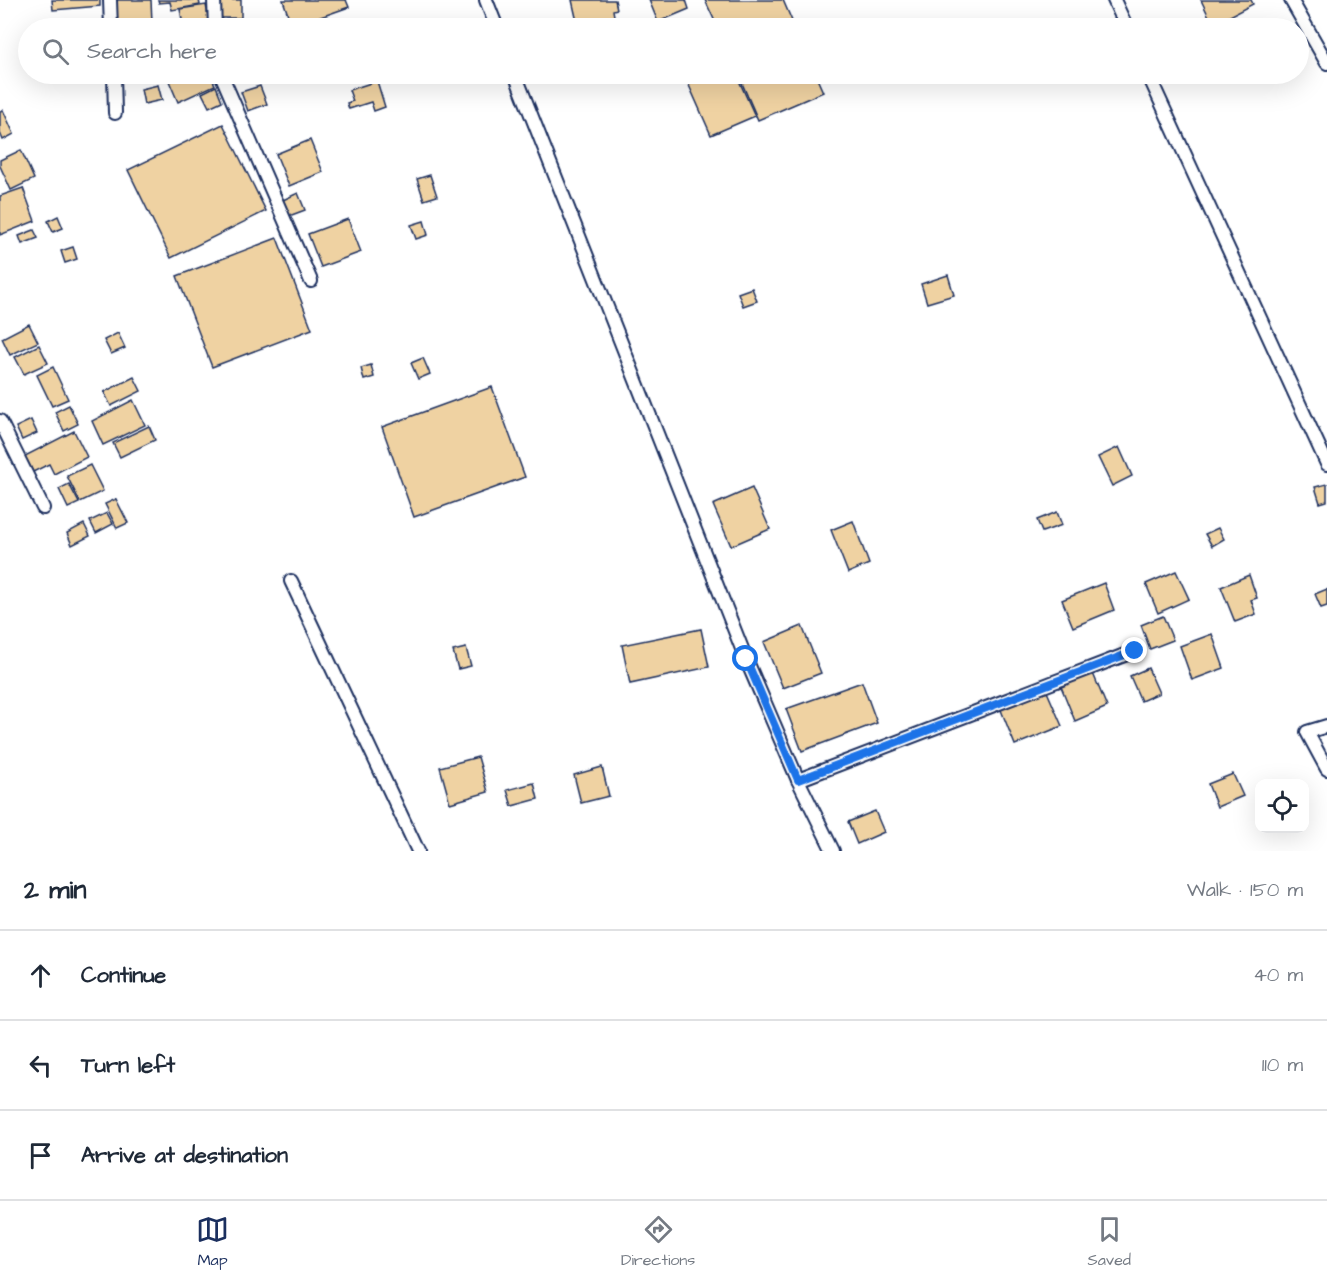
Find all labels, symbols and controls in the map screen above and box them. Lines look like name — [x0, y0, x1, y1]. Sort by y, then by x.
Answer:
search box — [18, 18, 1309, 84]
icon: search — [39, 35, 72, 68]
text: Search here — [87, 36, 217, 67]
route end — [1121, 637, 1147, 663]
route start — [732, 645, 758, 671]
map controls — [1255, 779, 1309, 833]
button: locate — [1255, 779, 1309, 833]
text: 2 min — [24, 872, 86, 908]
text: Walk · 150 m — [1187, 876, 1303, 904]
icon: ahead — [24, 959, 57, 992]
text: Continue — [81, 960, 166, 991]
text: 40 m — [1253, 961, 1303, 989]
icon: left — [24, 1049, 57, 1082]
text: Turn left — [81, 1050, 175, 1081]
text: 110 m — [1262, 1051, 1303, 1079]
icon: arrive — [24, 1139, 57, 1172]
text: Arrive at destination — [81, 1140, 288, 1171]
tab: Map — [196, 1213, 229, 1271]
tab: Directions — [621, 1213, 695, 1271]
tab: Saved — [1087, 1213, 1131, 1271]

